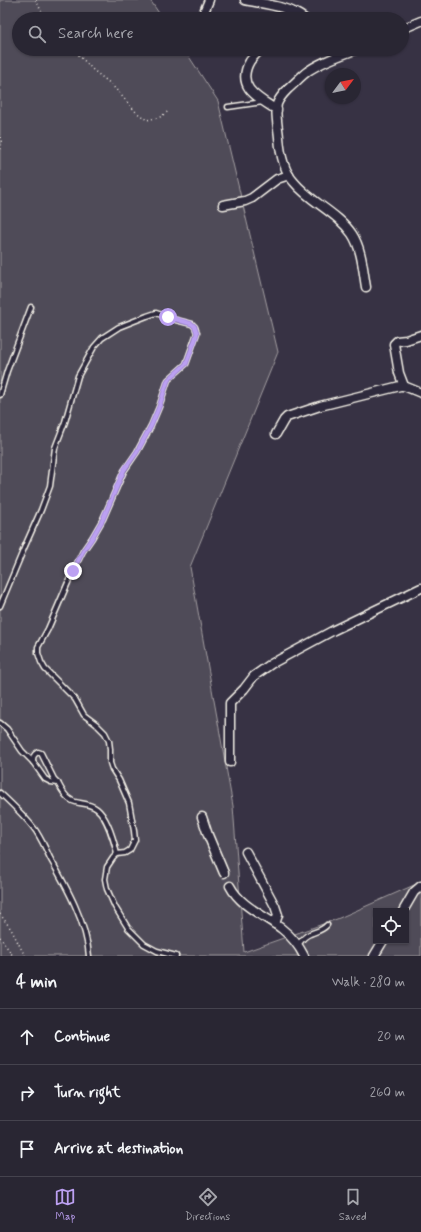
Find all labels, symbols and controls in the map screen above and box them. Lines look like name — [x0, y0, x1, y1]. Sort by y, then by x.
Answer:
search box — [12, 12, 409, 56]
icon: search — [26, 23, 48, 45]
text: Search here — [58, 24, 134, 44]
north arrow — [325, 68, 361, 104]
route start — [159, 308, 177, 326]
route end — [64, 562, 82, 580]
map controls — [373, 908, 409, 944]
button: locate — [373, 908, 409, 944]
text: 4 min — [16, 971, 57, 993]
text: Walk · 280 m — [332, 974, 405, 991]
icon: ahead — [16, 1026, 38, 1048]
text: Continue — [54, 1027, 110, 1047]
text: 20 m — [377, 1028, 405, 1045]
icon: right — [16, 1082, 38, 1104]
text: Turn right — [54, 1083, 121, 1103]
text: 260 m — [370, 1084, 405, 1101]
icon: arrive — [16, 1138, 38, 1160]
text: Arrive at destination — [54, 1139, 183, 1159]
tab: Map — [54, 1186, 76, 1224]
tab: Directions — [185, 1186, 230, 1224]
tab: Saved — [339, 1186, 367, 1224]

